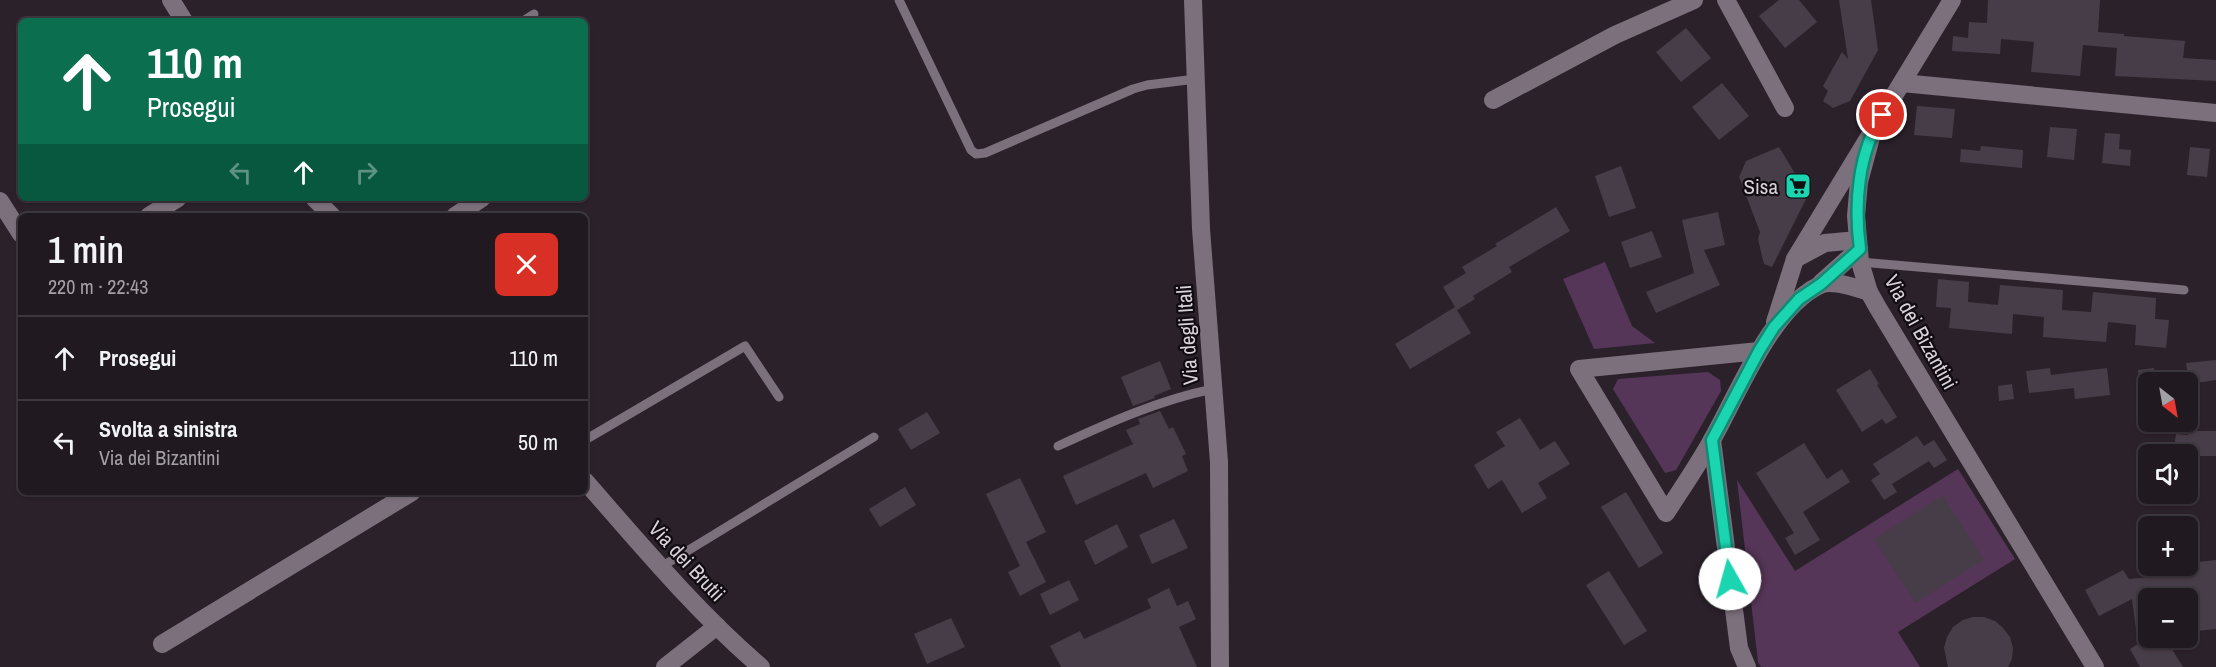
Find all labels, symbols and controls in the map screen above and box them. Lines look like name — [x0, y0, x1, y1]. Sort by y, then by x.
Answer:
text: 110 m — [147, 35, 243, 91]
icon: ahead — [48, 42, 126, 120]
text: Prosegui — [147, 89, 236, 125]
pin — [1856, 89, 1907, 140]
icon: arrive — [1865, 98, 1898, 131]
icon: left — [224, 156, 257, 189]
icon: ahead — [287, 156, 320, 189]
icon: right — [350, 156, 383, 189]
supermarket icon: Sisa — [1783, 171, 1813, 201]
place label: Sisa — [1744, 172, 1778, 201]
text: 1 min — [48, 226, 124, 274]
button: close — [495, 233, 558, 296]
street label: Via dei Bizantini — [1878, 269, 1964, 395]
text: 220 m · 22:43 — [48, 273, 148, 300]
street label: Via degli Itali — [1169, 284, 1205, 386]
icon: ahead — [48, 342, 81, 375]
text: Prosegui — [99, 343, 176, 373]
text: 110 m — [509, 343, 558, 373]
north arrow — [2138, 372, 2198, 432]
map controls — [2138, 372, 2198, 648]
text: Svolta a sinistra — [99, 414, 237, 444]
icon: left — [48, 426, 81, 459]
text: 50 m — [518, 427, 558, 457]
text: Via dei Bizantini — [99, 444, 220, 471]
button: sound — [2138, 444, 2198, 504]
street label: Via dei Brutii — [642, 514, 732, 608]
button: + — [2138, 516, 2198, 576]
position arrow — [1698, 547, 1762, 611]
button: − — [2138, 588, 2198, 648]

